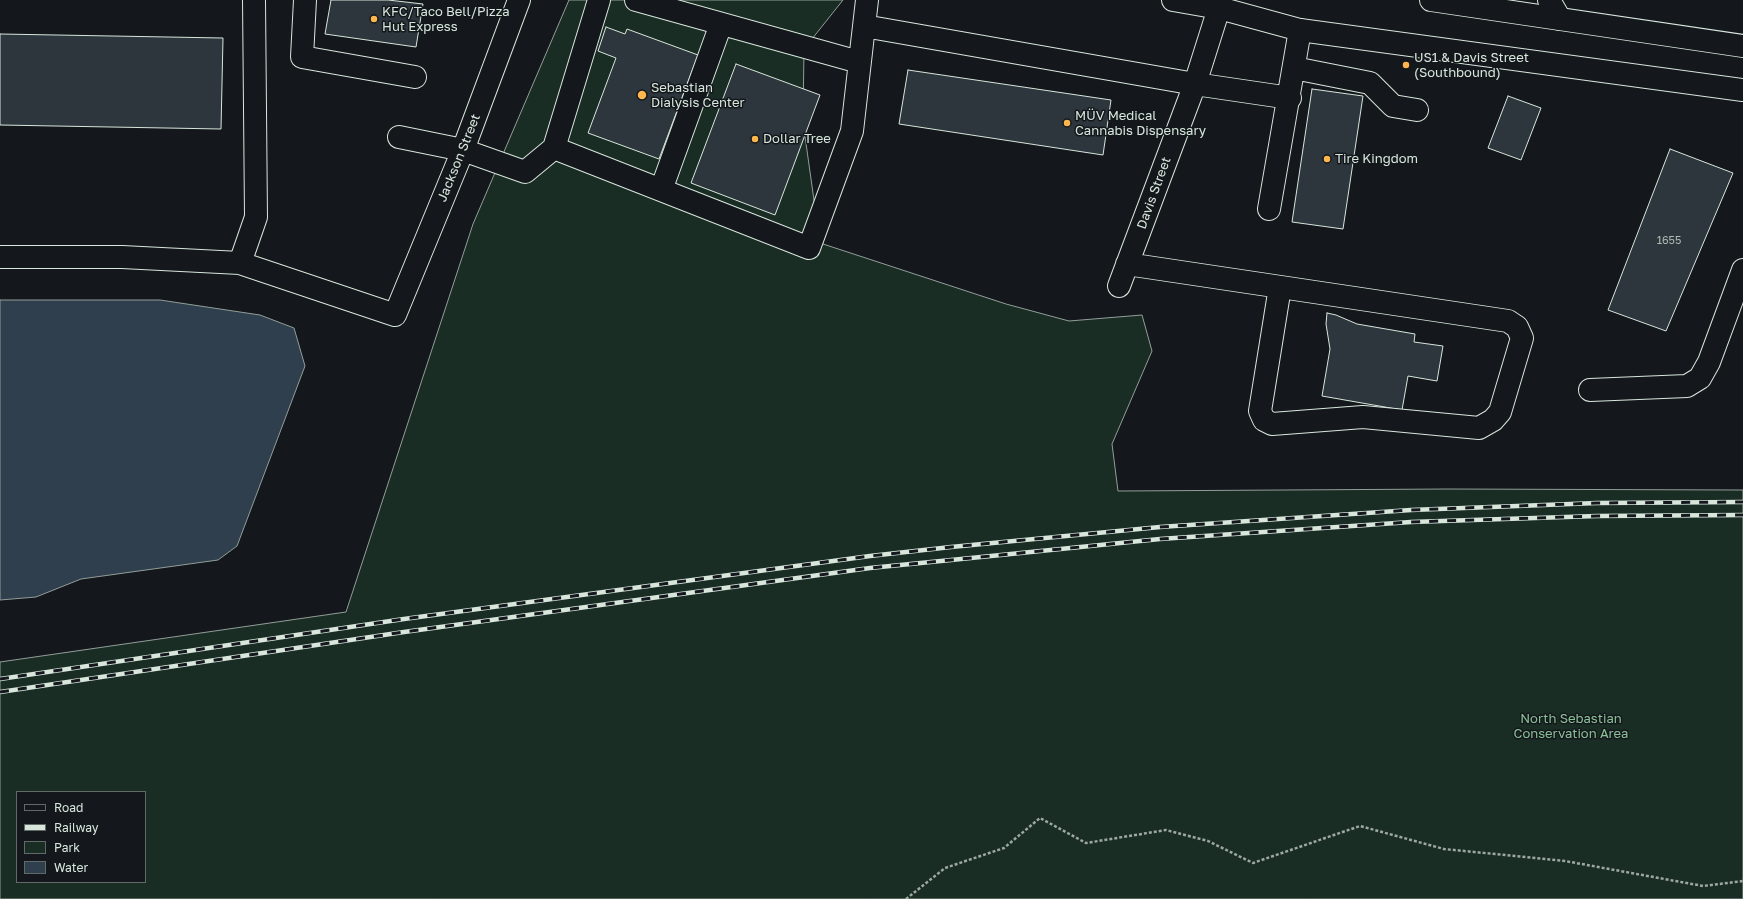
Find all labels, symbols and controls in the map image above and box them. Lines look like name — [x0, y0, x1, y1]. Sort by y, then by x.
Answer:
place label: KFC/Taco Bell/Pizza Hut Express — [382, 4, 510, 35]
marker: KFC/Taco Bell/Pizza Hut Express — [369, 14, 379, 24]
place label: US1 & Davis Street (Southbound) — [1414, 50, 1529, 81]
marker: US1 & Davis Street (Southbound) — [1401, 60, 1411, 70]
place label: Sebastian Dialysis Center — [651, 80, 745, 111]
marker: Sebastian Dialysis Center — [636, 89, 648, 101]
place label: MÜV Medical Cannabis Dispensary — [1075, 108, 1206, 139]
street label: Jackson Street — [434, 112, 484, 204]
marker: MÜV Medical Cannabis Dispensary — [1062, 118, 1072, 128]
place label: Dollar Tree — [763, 131, 831, 147]
marker: Dollar Tree — [750, 134, 760, 144]
place label: Tire Kingdom — [1335, 151, 1418, 167]
marker: Tire Kingdom — [1322, 154, 1332, 164]
street label: Davis Street — [1134, 155, 1174, 231]
house number: 1655 — [1657, 234, 1681, 248]
park label: North Sebastian Conservation Area — [1514, 711, 1628, 742]
legend — [16, 791, 146, 883]
text: Road — [54, 800, 83, 815]
text: Railway — [54, 820, 99, 835]
text: Park — [54, 840, 80, 855]
text: Water — [54, 860, 88, 875]

